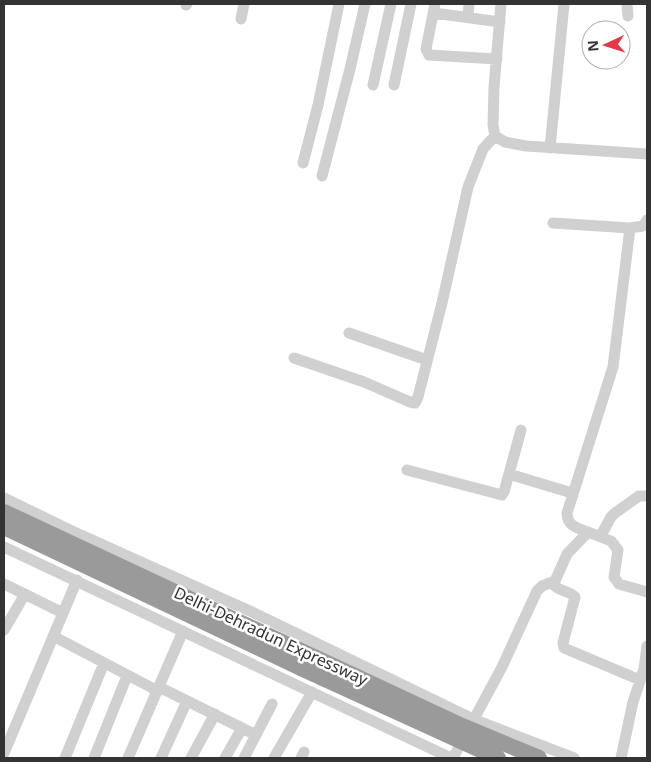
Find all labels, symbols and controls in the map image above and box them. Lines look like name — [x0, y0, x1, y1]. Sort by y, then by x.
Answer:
north arrow — [581, 20, 631, 70]
text: N — [583, 40, 602, 52]
street label: Delhi-Dehradun Expressway — [171, 581, 372, 691]

